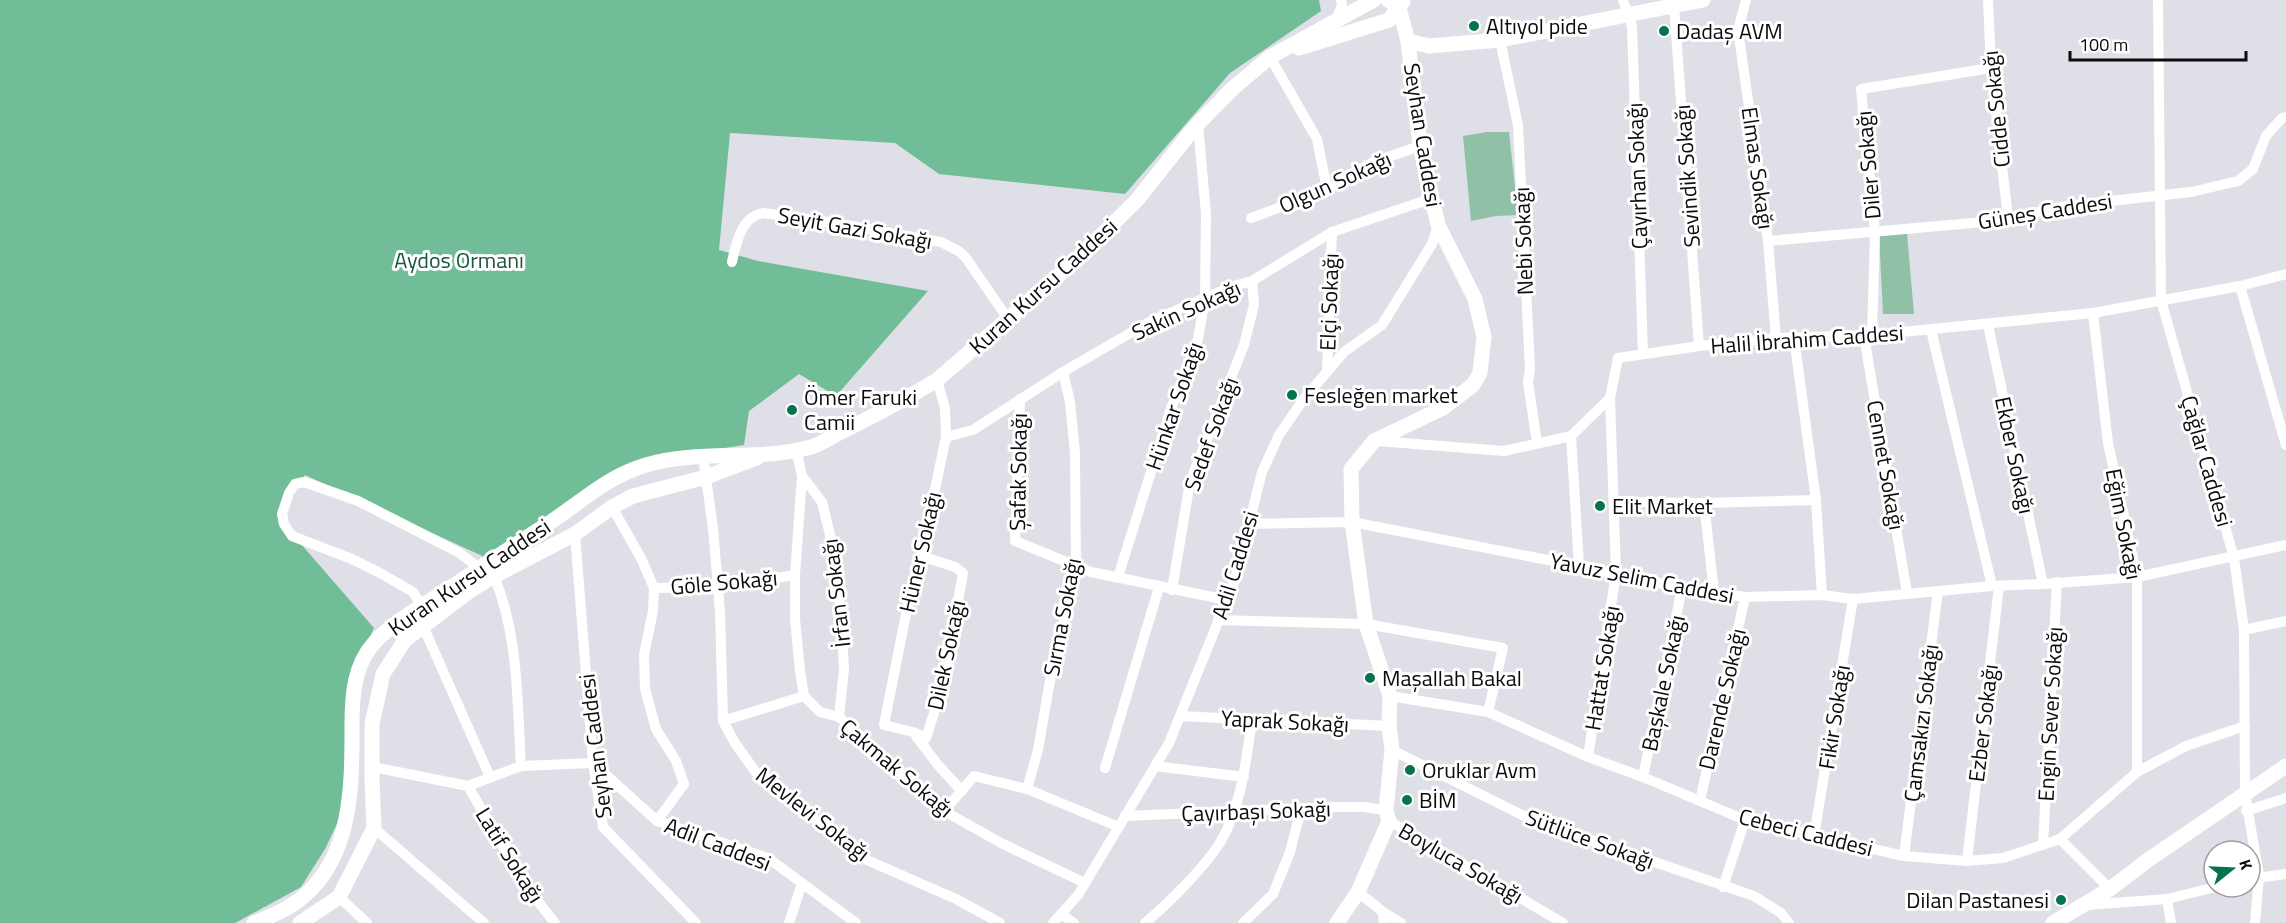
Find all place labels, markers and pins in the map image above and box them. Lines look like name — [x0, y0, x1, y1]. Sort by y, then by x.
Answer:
place label: Altıyol pide — [1486, 9, 1588, 43]
place label: Dadaş AVM — [1676, 14, 1783, 48]
marker: Altıyol pide — [1467, 19, 1481, 33]
marker: Dadaş AVM — [1657, 24, 1671, 38]
place label: Fesleğen market — [1304, 378, 1458, 412]
place label: Ömer Faruki Camii — [804, 380, 917, 439]
marker: Fesleğen market — [1285, 388, 1299, 402]
marker: Ömer Faruki Camii — [785, 403, 799, 417]
place label: Elit Market — [1612, 489, 1713, 523]
marker: Elit Market — [1593, 499, 1607, 513]
place label: Maşallah Bakal — [1382, 661, 1522, 695]
marker: Maşallah Bakal — [1363, 671, 1377, 685]
place label: Oruklar Avm — [1422, 753, 1537, 787]
marker: Oruklar Avm — [1403, 763, 1417, 777]
place label: BİM — [1419, 783, 1456, 817]
marker: BİM — [1400, 793, 1414, 807]
place label: Dilan Pastanesi — [1906, 883, 2049, 917]
marker: Dilan Pastanesi — [2054, 893, 2068, 907]

